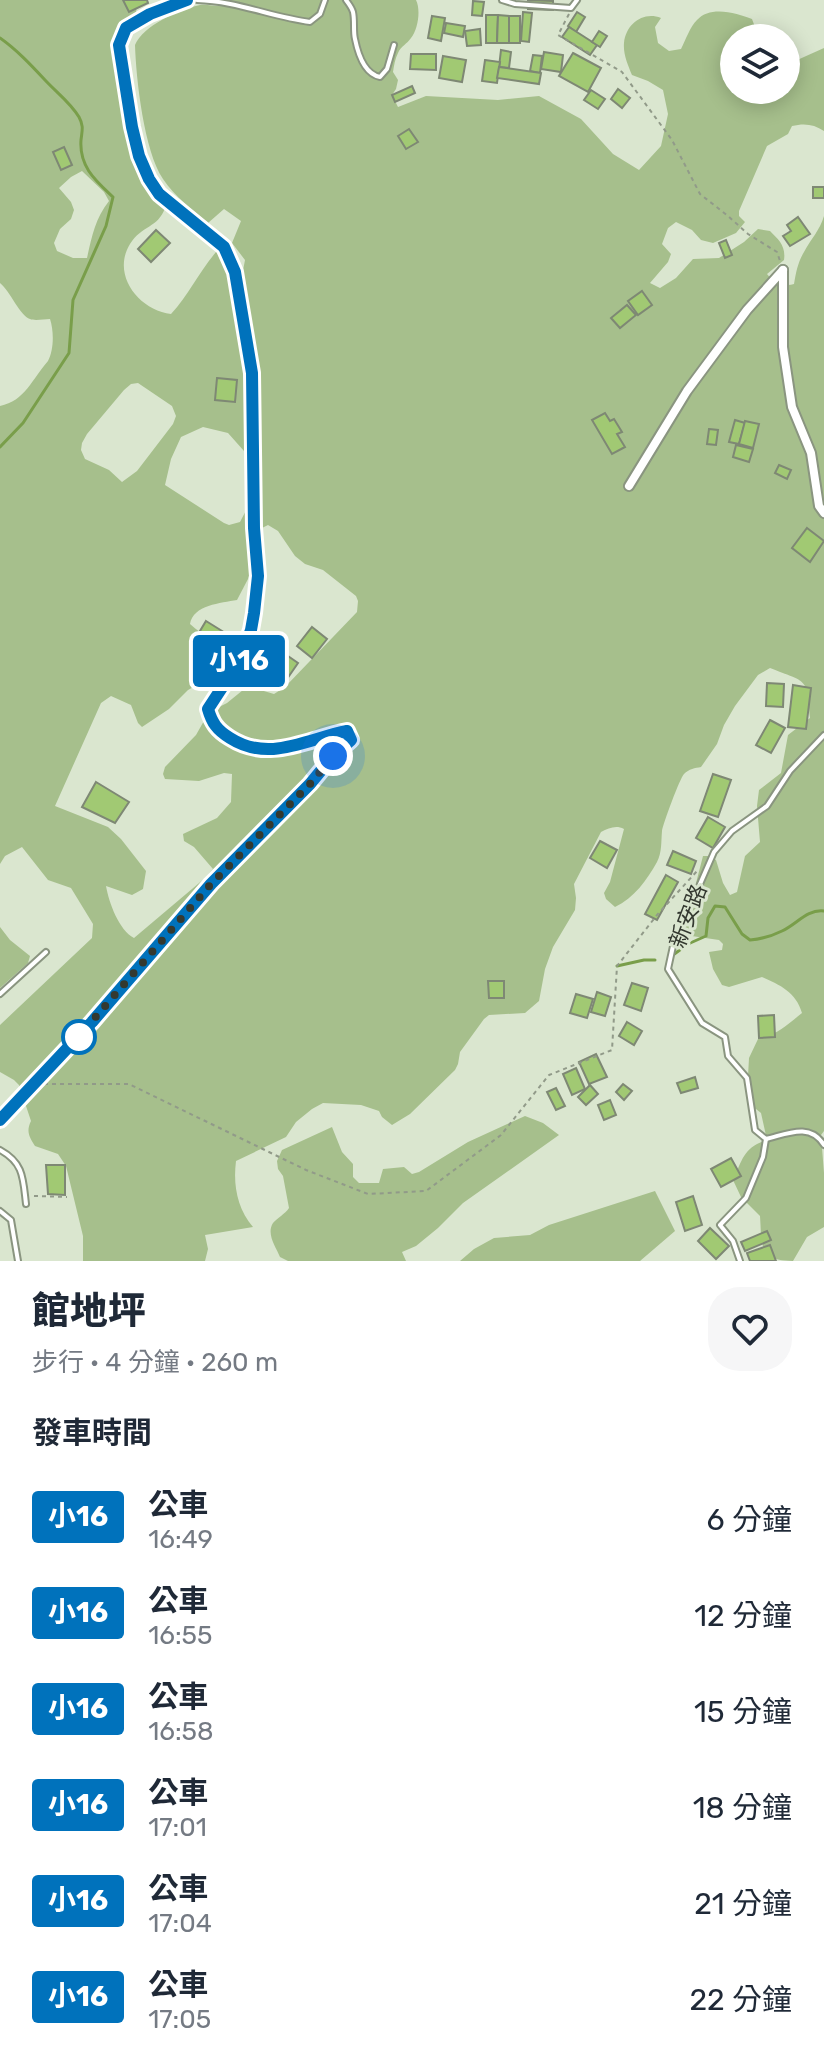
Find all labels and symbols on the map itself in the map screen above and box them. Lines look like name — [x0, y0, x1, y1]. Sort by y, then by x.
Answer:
line badge: 小16 — [193, 635, 285, 687]
your location — [313, 736, 353, 776]
street label: 新安路 — [664, 880, 712, 952]
unlabelled marker — [62, 1020, 96, 1054]

